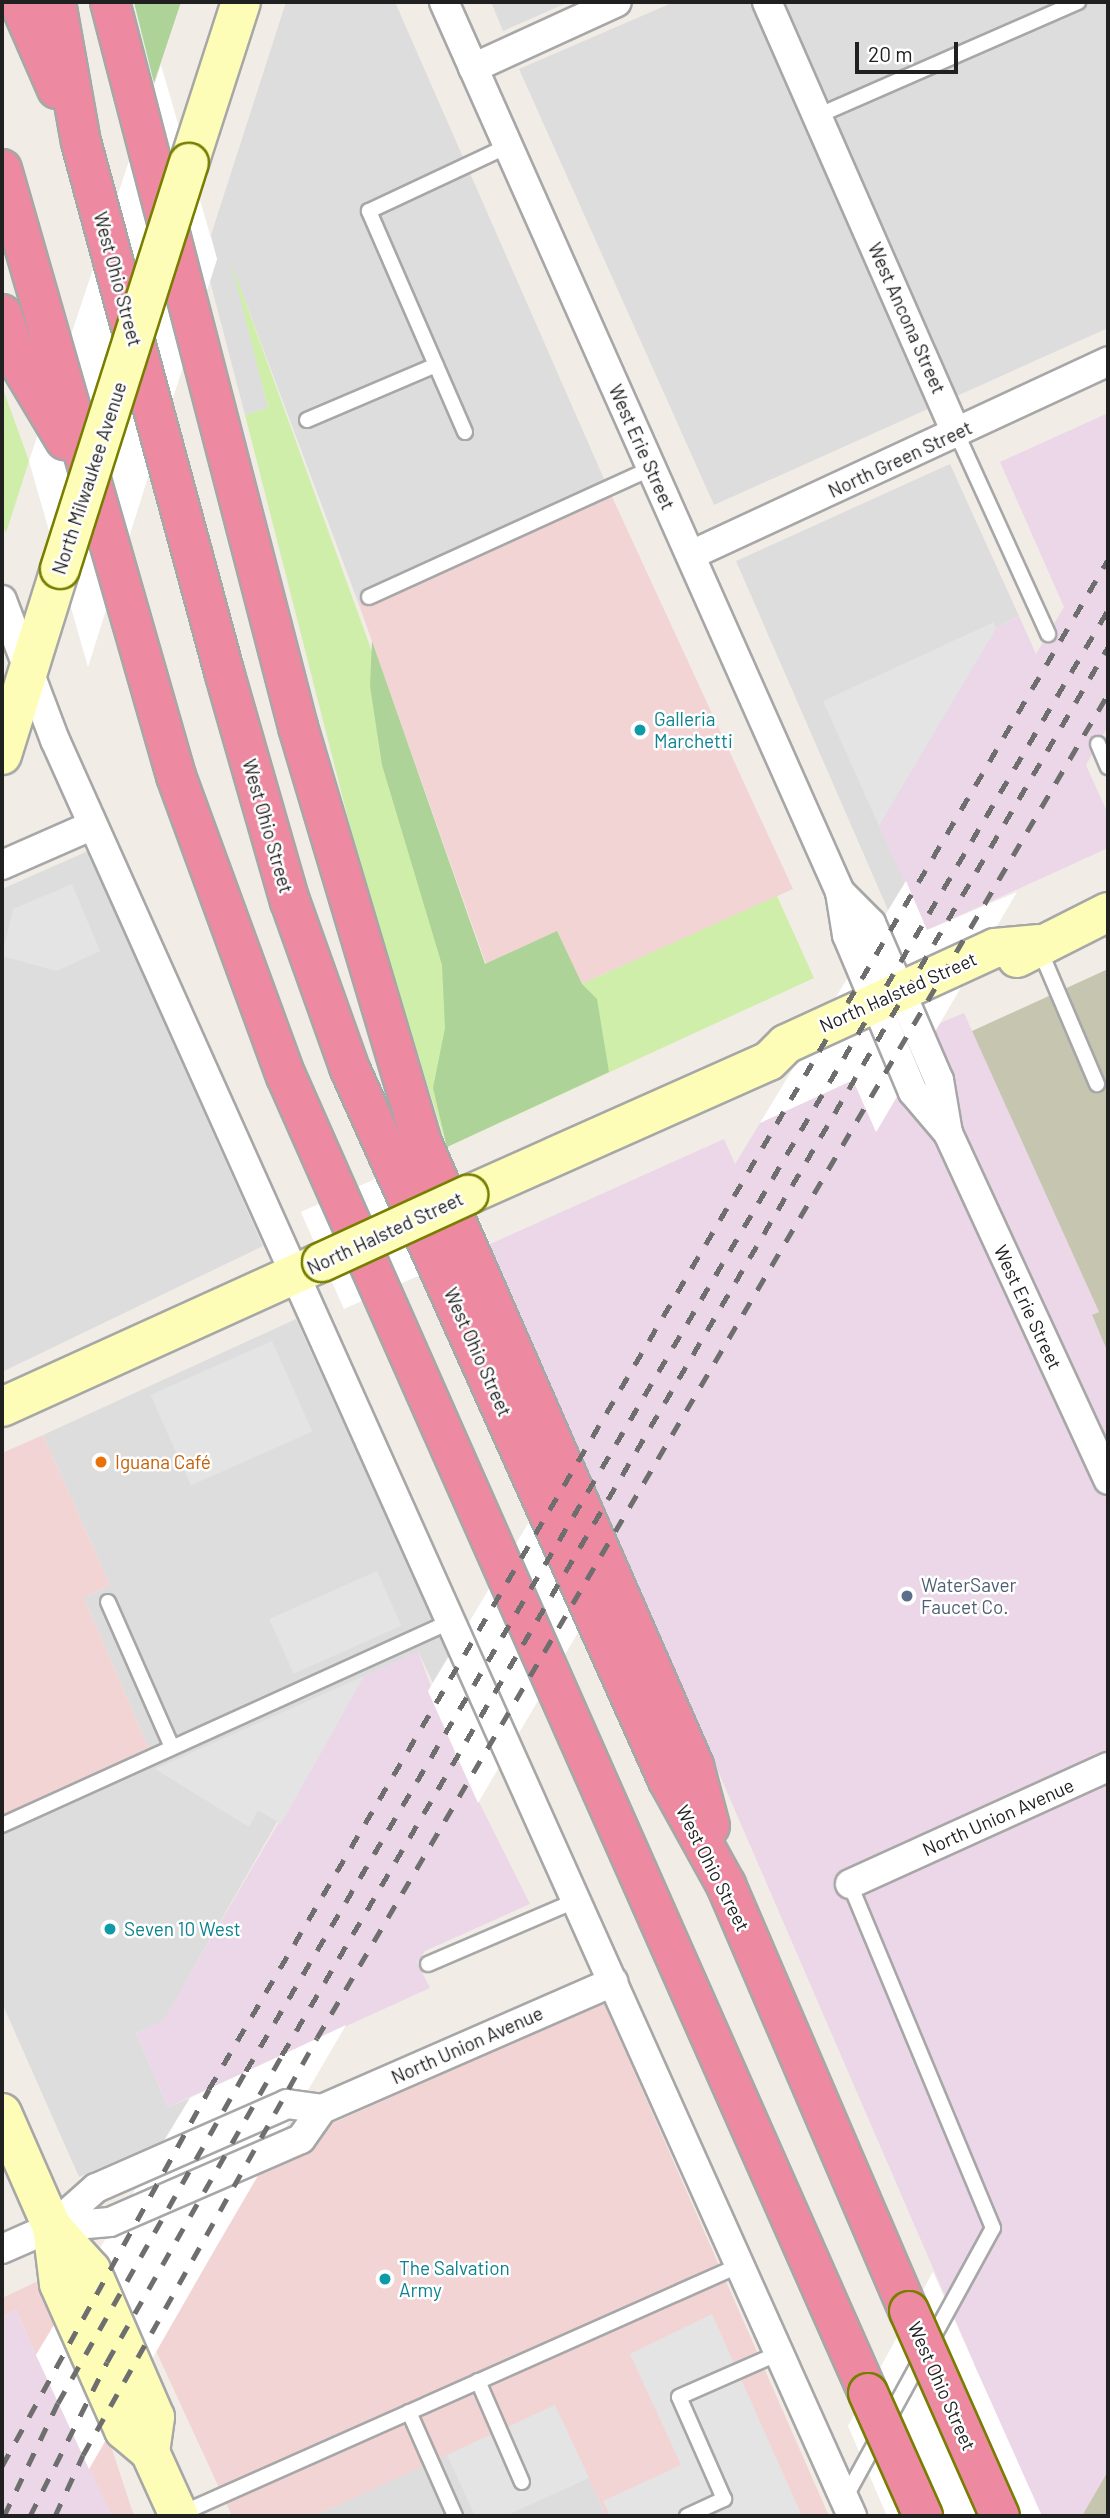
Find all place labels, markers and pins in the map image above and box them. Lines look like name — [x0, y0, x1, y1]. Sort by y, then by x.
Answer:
place label: Galleria Marchetti — [654, 708, 733, 752]
marker: Galleria Marchetti — [632, 722, 648, 738]
place label: Iguana Café — [115, 1451, 211, 1473]
marker: Iguana Café — [93, 1454, 109, 1470]
place label: WaterSaver Faucet Co. — [921, 1574, 1016, 1618]
marker: WaterSaver Faucet Co. — [899, 1588, 915, 1604]
place label: Seven 10 West — [124, 1918, 241, 1940]
marker: Seven 10 West — [102, 1921, 118, 1937]
place label: The Salvation Army — [399, 2257, 510, 2301]
marker: The Salvation Army — [377, 2271, 393, 2287]

